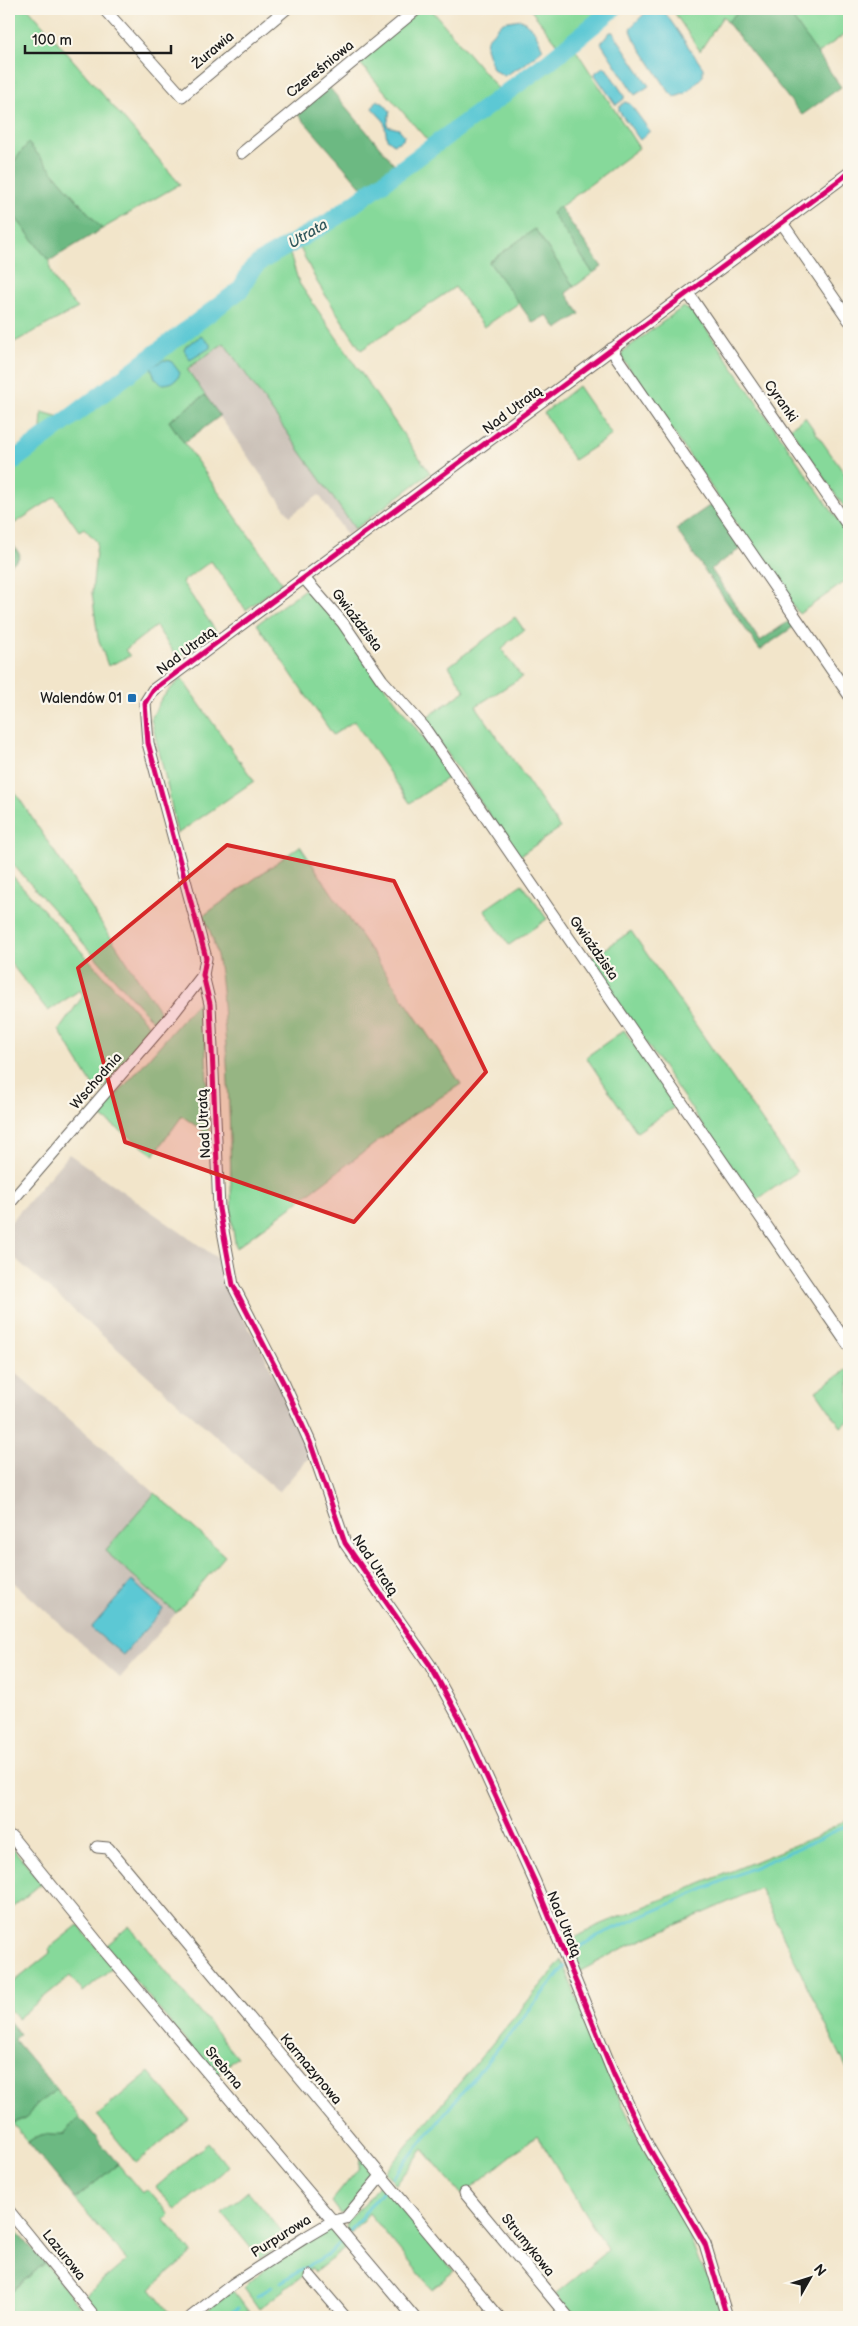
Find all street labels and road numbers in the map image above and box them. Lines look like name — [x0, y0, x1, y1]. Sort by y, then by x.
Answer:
street label: Żurawia — [187, 27, 237, 73]
street label: Czereśniowa — [283, 37, 357, 101]
street label: Cyranki — [761, 377, 801, 425]
street label: Nad Utratą — [479, 382, 546, 438]
street label: Gwiaździsta — [328, 585, 386, 655]
street label: Nad Utratą — [153, 623, 220, 679]
street label: Gwiaździsta — [566, 913, 622, 983]
street label: Wschodnia — [67, 1049, 125, 1113]
street label: Nad Utratą — [194, 1088, 214, 1159]
street label: Nad Utratą — [349, 1532, 402, 1599]
street label: Nad Utratą — [543, 1889, 585, 1960]
street label: Karmazynowa — [276, 2030, 346, 2108]
street label: Srebrna — [201, 2043, 247, 2093]
street label: Strumykowa — [498, 2210, 558, 2280]
street label: Purpurowa — [248, 2211, 314, 2261]
street label: Lazurowa — [39, 2226, 90, 2284]

